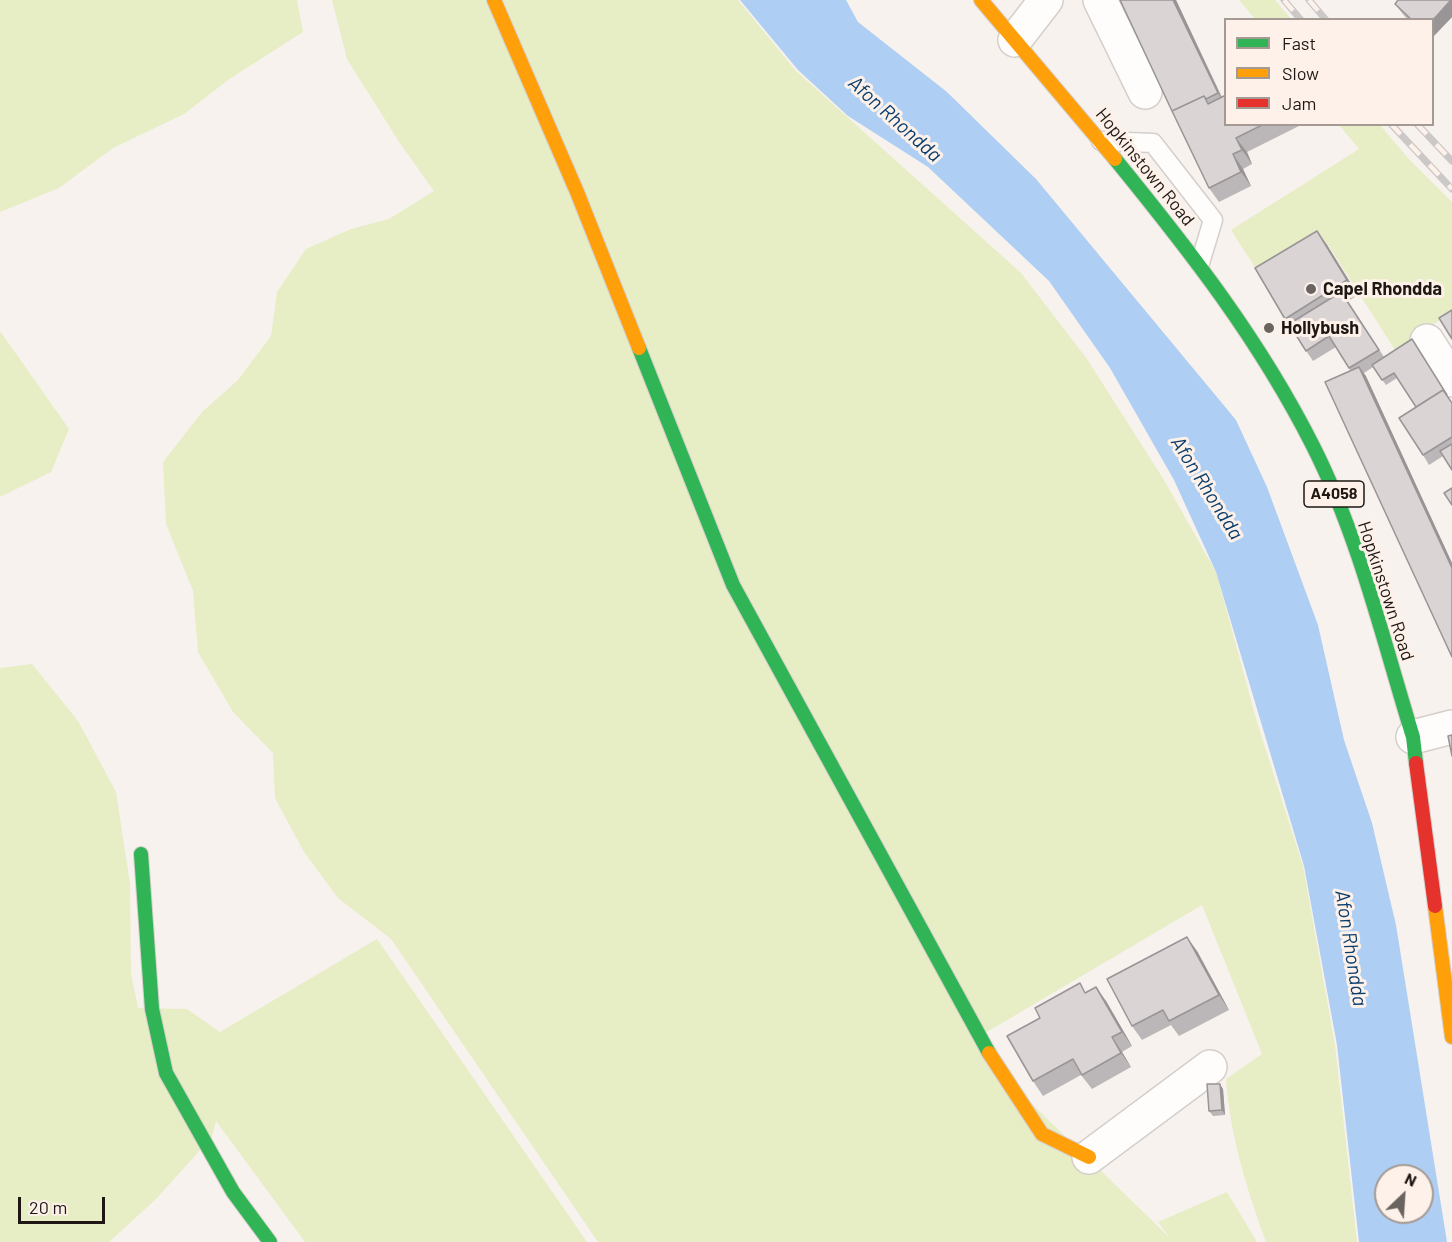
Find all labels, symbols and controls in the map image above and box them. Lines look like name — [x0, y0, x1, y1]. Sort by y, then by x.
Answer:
legend — [1224, 18, 1434, 126]
text: Fast — [1282, 32, 1316, 54]
text: Slow — [1282, 62, 1319, 84]
water label: Afon Rhondda — [843, 71, 947, 167]
text: Jam — [1282, 92, 1316, 114]
street label: Hopkinstown Road — [1091, 104, 1199, 230]
place label: Capel Rhondda — [1323, 278, 1442, 300]
marker: Capel Rhondda — [1304, 282, 1318, 296]
place label: Hollybush — [1281, 317, 1359, 339]
marker: Hollybush — [1262, 321, 1276, 335]
water label: Afon Rhondda — [1166, 432, 1248, 544]
road number: A4058 — [1304, 481, 1364, 507]
street label: Hopkinstown Road — [1353, 519, 1419, 663]
water label: Afon Rhondda — [1330, 888, 1372, 1008]
north arrow — [1374, 1164, 1434, 1224]
text: N — [1402, 1168, 1420, 1190]
scale bar — [21, 1185, 108, 1223]
text: 20 m — [29, 1196, 67, 1218]

